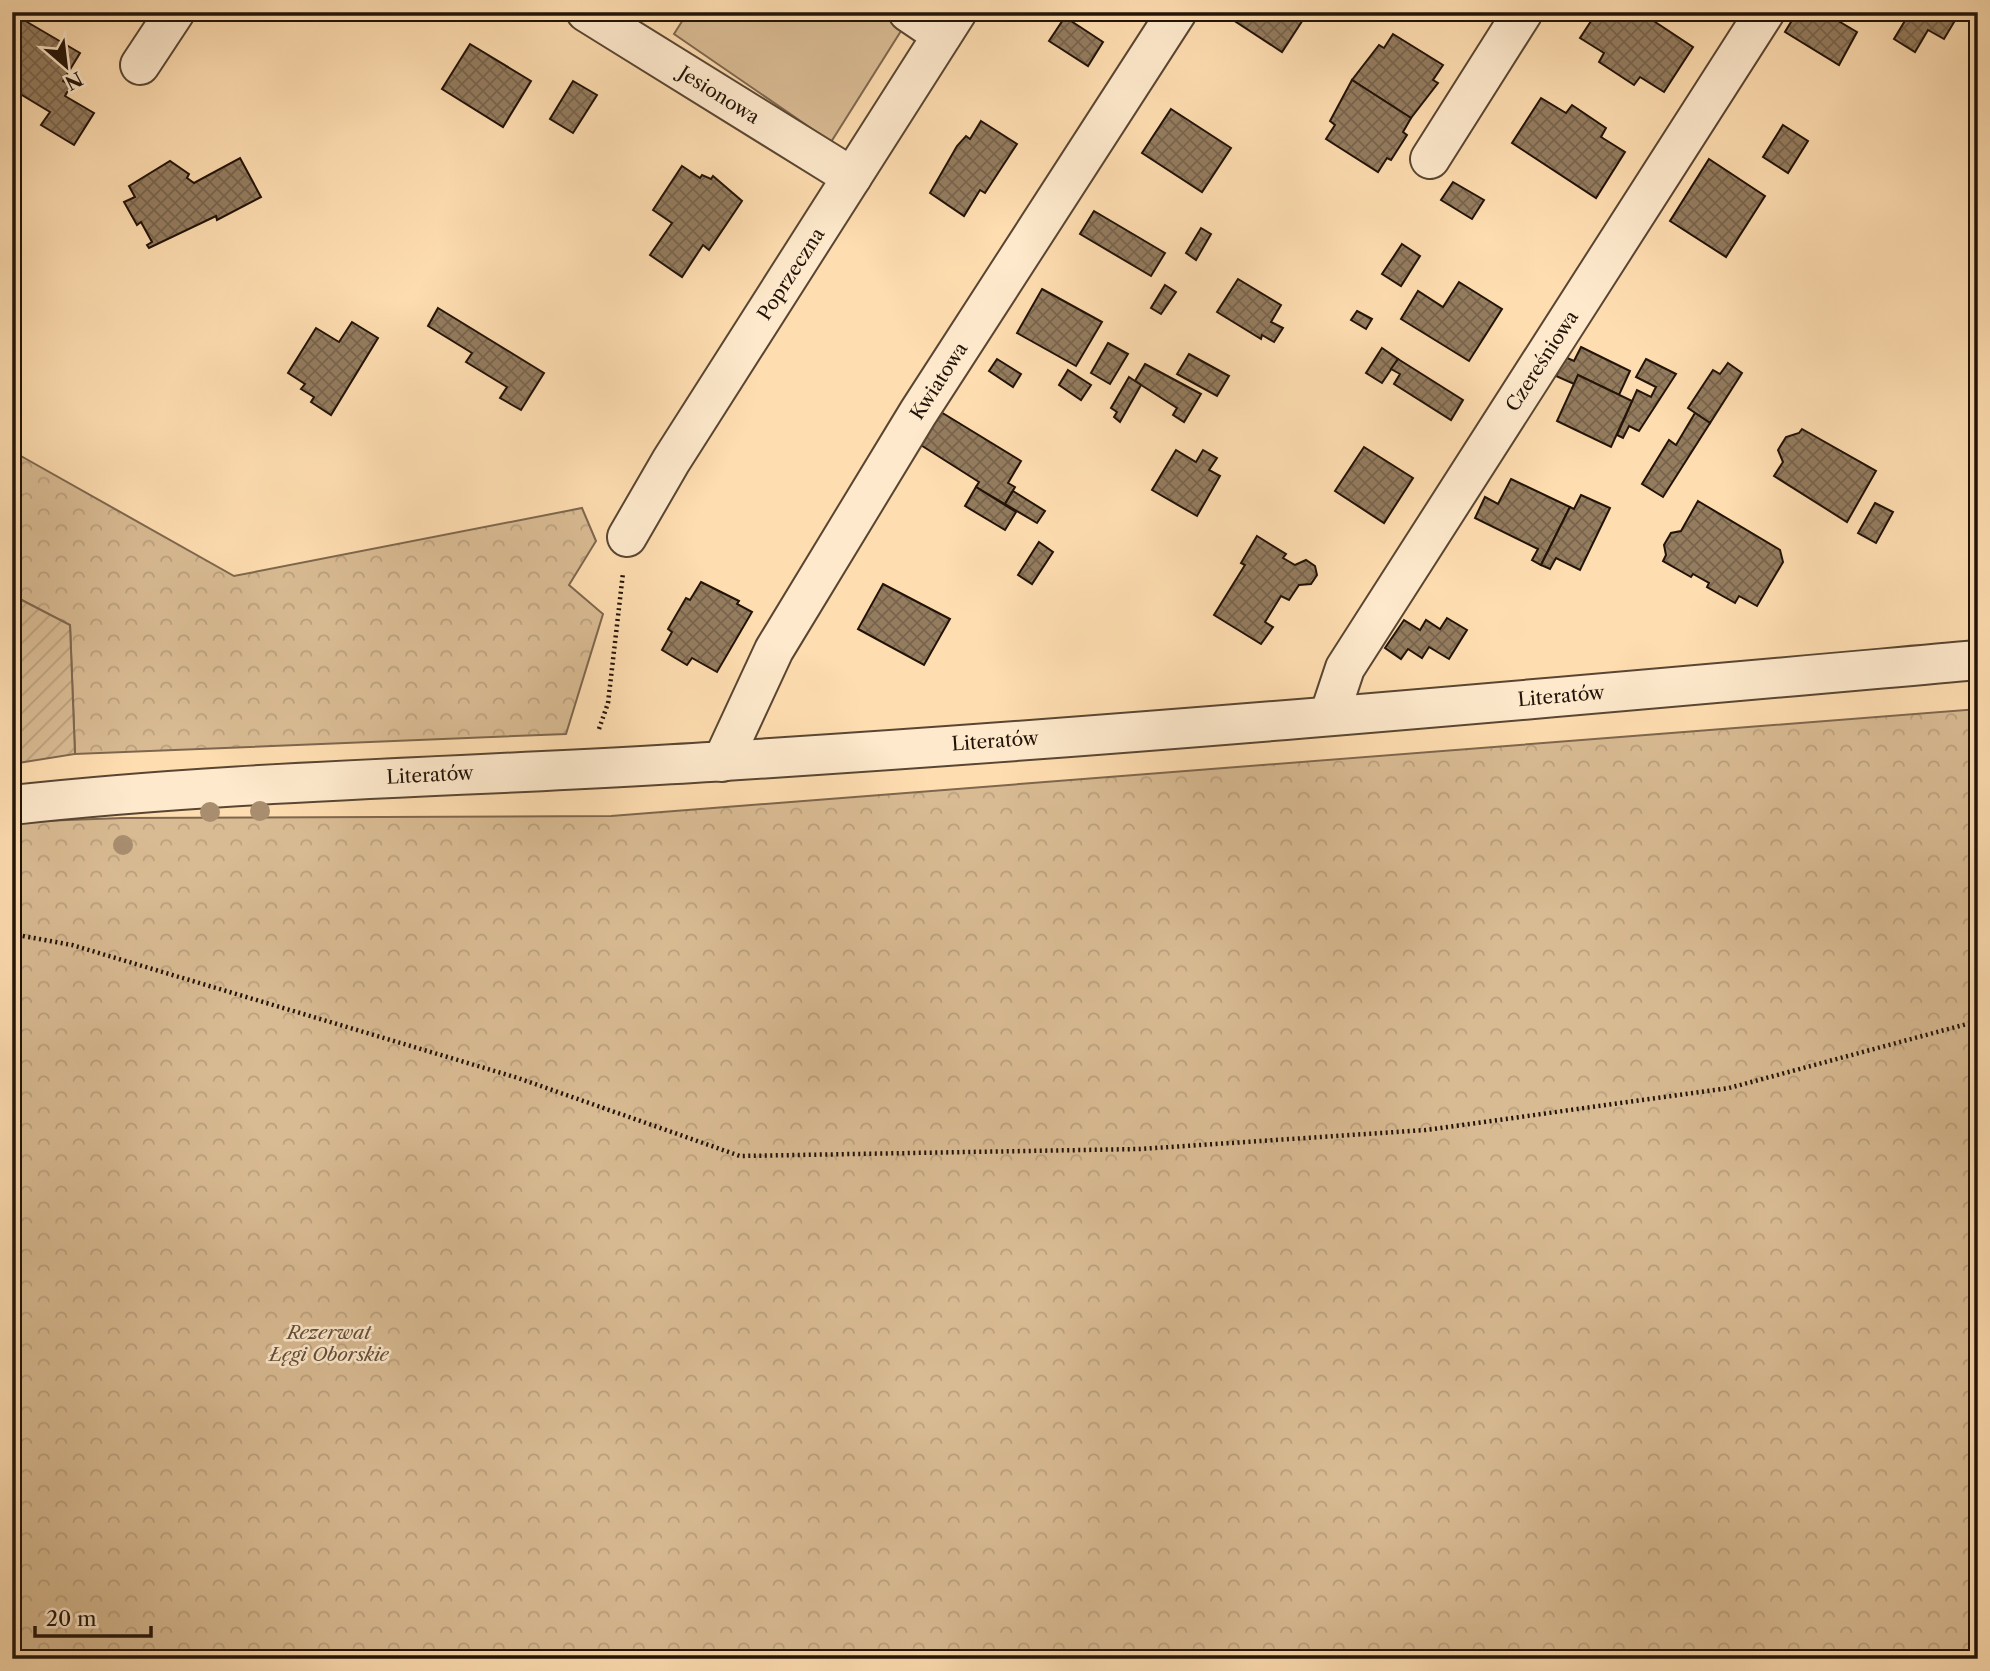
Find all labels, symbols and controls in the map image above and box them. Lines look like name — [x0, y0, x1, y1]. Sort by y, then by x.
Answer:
north arrow — [32, 32, 102, 102]
street label: Jesionowa — [672, 60, 764, 129]
text: N — [61, 67, 86, 95]
street label: Poprzeczna — [753, 223, 829, 325]
street label: Czereśniowa — [1501, 306, 1583, 416]
street label: Kwiatowa — [905, 338, 973, 424]
street label: Literatów — [1517, 681, 1606, 711]
street label: Literatów — [951, 726, 1039, 756]
street label: Literatów — [386, 761, 474, 789]
park label: Rezerwat Łęgi Oborskie — [267, 1321, 390, 1366]
scale bar — [35, 1594, 150, 1638]
text: 20 m — [46, 1606, 97, 1631]

